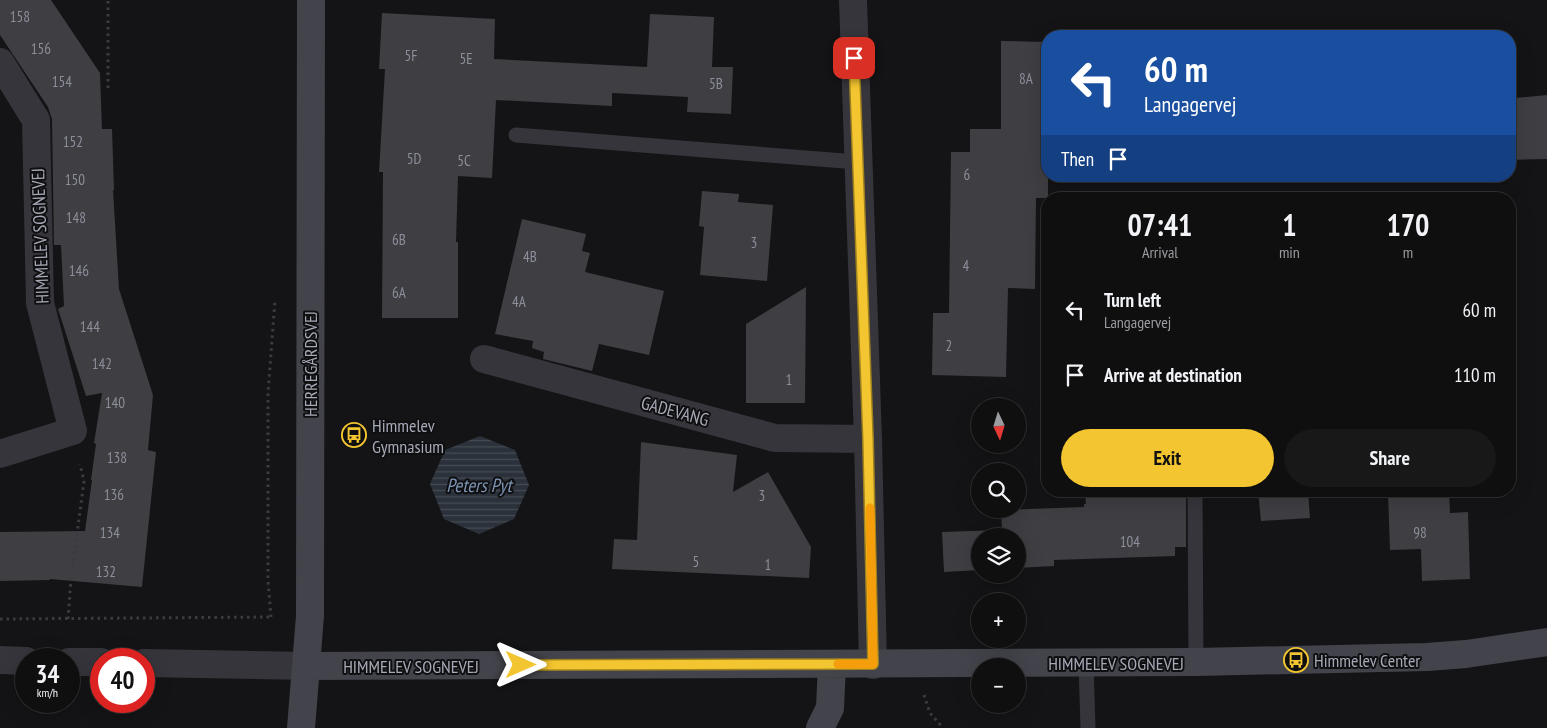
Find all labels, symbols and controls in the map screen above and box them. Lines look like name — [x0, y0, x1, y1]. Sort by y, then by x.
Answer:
house number: 158 — [10, 7, 30, 26]
pin — [833, 37, 875, 79]
house number: 156 — [31, 39, 51, 58]
icon: arrive — [840, 44, 868, 72]
house number: 5F — [405, 46, 417, 65]
text: 60 m — [1144, 46, 1208, 92]
house number: 5E — [459, 49, 473, 68]
icon: left — [1061, 50, 1126, 115]
house number: 8A — [1019, 69, 1034, 88]
house number: 154 — [52, 72, 72, 91]
house number: 5B — [709, 74, 723, 93]
text: Langagervej — [1144, 90, 1237, 118]
house number: 152 — [63, 132, 83, 151]
icon: arrive — [1104, 145, 1132, 173]
text: Then — [1061, 147, 1094, 171]
house number: 5D — [407, 149, 421, 168]
house number: 5C — [457, 151, 471, 170]
house number: 6 — [964, 165, 971, 184]
street label: HIMMELEV SOGNEVEJ — [26, 168, 54, 304]
house number: 150 — [65, 170, 85, 189]
text: 07:41 — [1128, 205, 1192, 244]
text: 1 — [1282, 205, 1297, 244]
text: 170 — [1386, 205, 1429, 244]
house number: 148 — [66, 208, 86, 227]
house number: 6B — [392, 230, 406, 249]
house number: 3 — [751, 233, 757, 252]
text: Arrival — [1142, 242, 1178, 262]
text: min — [1279, 242, 1300, 262]
text: m — [1403, 242, 1413, 262]
house number: 4B — [523, 247, 537, 266]
house number: 4 — [963, 256, 970, 275]
house number: 146 — [69, 261, 89, 280]
house number: 6A — [392, 283, 407, 302]
text: Turn left — [1104, 288, 1161, 312]
house number: 4A — [512, 292, 527, 311]
icon: left — [1061, 296, 1089, 324]
text: 60 m — [1463, 298, 1496, 322]
street label: HERREGÅRDSVEJ — [299, 311, 322, 417]
text: Langagervej — [1104, 312, 1171, 332]
house number: 144 — [80, 317, 100, 336]
house number: 2 — [946, 336, 952, 355]
house number: 142 — [92, 354, 112, 373]
icon: arrive — [1061, 361, 1089, 389]
text: Arrive at destination — [1104, 363, 1242, 387]
text: 110 m — [1454, 363, 1496, 387]
house number: 1 — [786, 370, 792, 389]
street label: GADEVANG — [639, 391, 712, 431]
house number: 140 — [105, 393, 125, 412]
north arrow — [971, 398, 1026, 452]
map controls — [971, 398, 1026, 713]
place label: Himmelev Gymnasium — [372, 414, 444, 458]
bus stop icon: Himmelev Gymnasium — [341, 422, 367, 448]
button: Exit — [1061, 429, 1274, 487]
button: Share — [1284, 429, 1496, 487]
house number: 138 — [107, 448, 127, 467]
button: search — [971, 463, 1026, 518]
water label: Peters Pyt — [446, 473, 514, 497]
house number: 136 — [104, 485, 124, 504]
house number: 3 — [759, 486, 765, 505]
house number: 134 — [100, 523, 120, 542]
house number: 98 — [1413, 523, 1427, 542]
button: layers — [971, 528, 1026, 583]
house number: 104 — [1120, 532, 1140, 551]
house number: 5 — [693, 552, 699, 571]
house number: 1 — [765, 555, 771, 574]
house number: 132 — [96, 562, 116, 581]
button: + — [971, 593, 1026, 648]
position arrow — [494, 638, 546, 690]
bus stop icon: Himmelev Center — [1283, 647, 1309, 673]
speed limit sign: 40 — [90, 648, 155, 713]
place label: Himmelev Center — [1314, 649, 1420, 672]
street label: HIMMELEV SOGNEVEJ — [1048, 652, 1184, 675]
street label: HIMMELEV SOGNEVEJ — [343, 655, 479, 678]
text: 34 — [36, 658, 59, 690]
button: − — [971, 658, 1026, 713]
text: km/h — [37, 685, 58, 700]

